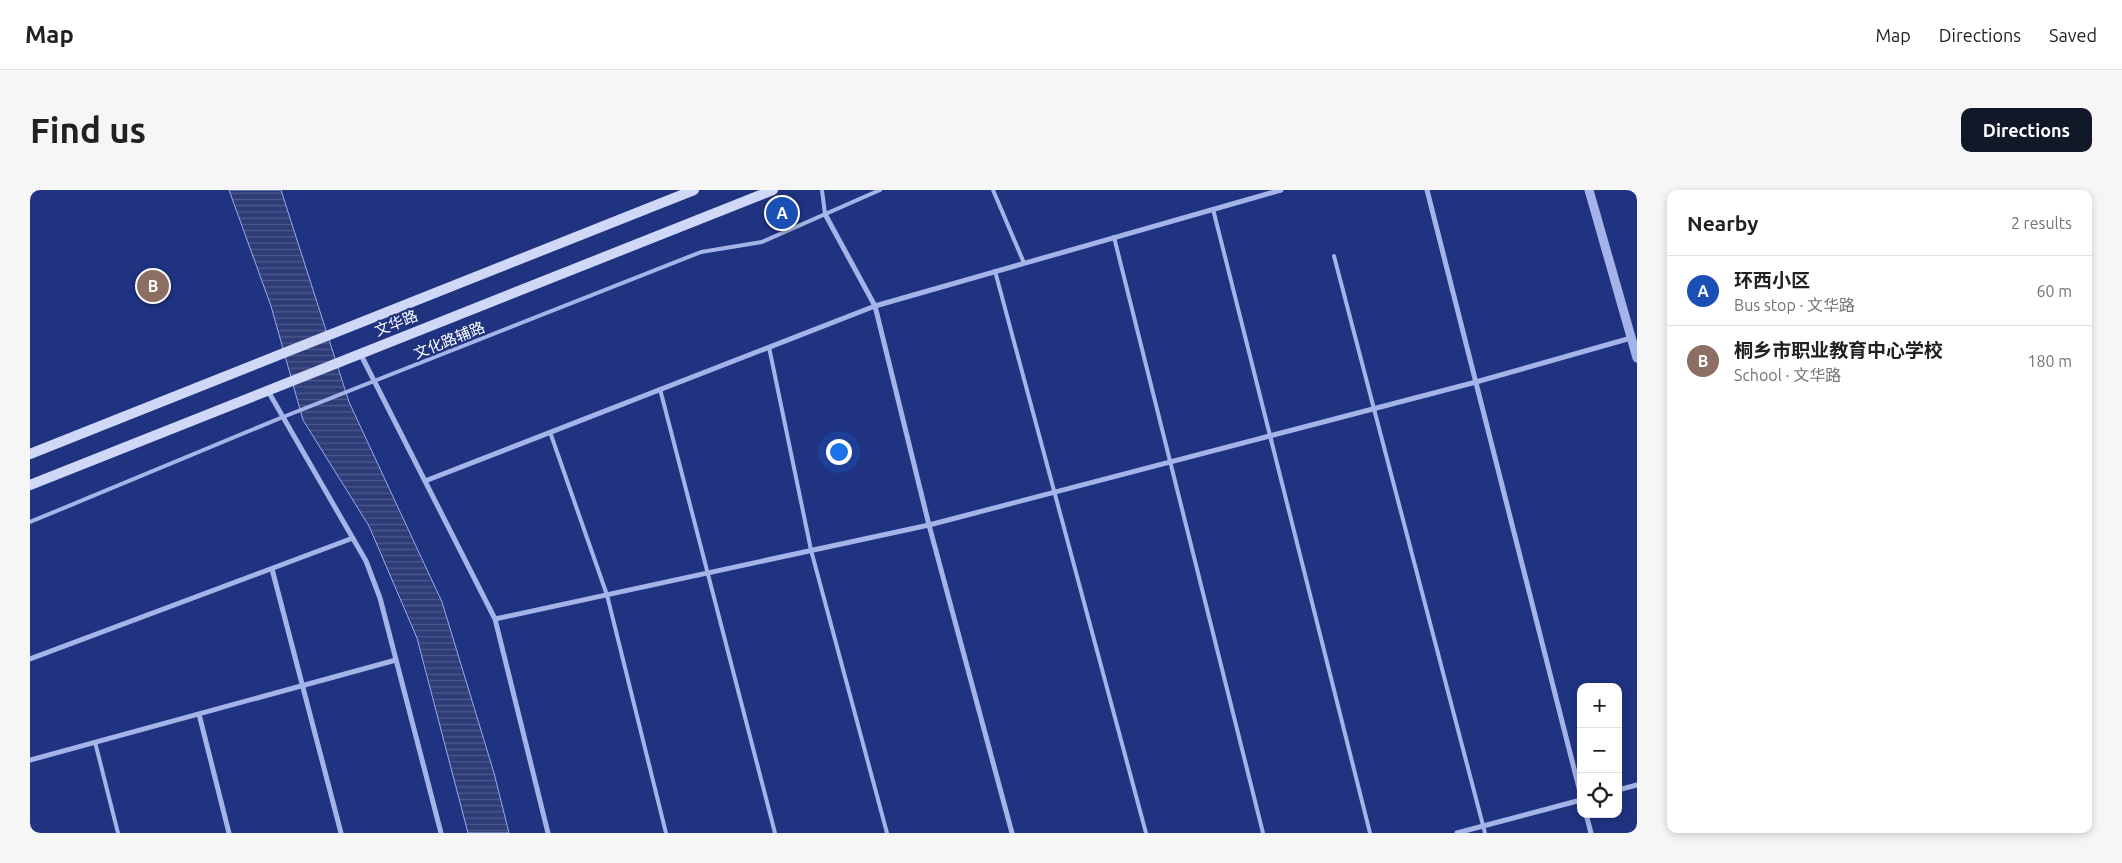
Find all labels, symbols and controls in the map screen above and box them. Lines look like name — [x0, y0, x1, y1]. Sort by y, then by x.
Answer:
text: Map — [25, 21, 74, 48]
text: Map — [1875, 25, 1911, 45]
text: Directions — [1939, 25, 2021, 45]
text: Saved — [2049, 25, 2097, 45]
button: Directions — [1961, 108, 2092, 152]
text: Find us — [30, 110, 146, 150]
pin: A — [766, 194, 798, 232]
text: Nearby — [1687, 211, 1758, 235]
text: 2 results — [2011, 214, 2072, 232]
pin: B — [137, 267, 169, 305]
text: 环西小区 — [1734, 269, 1810, 291]
text: A — [1697, 282, 1709, 300]
text: 60 m — [2036, 282, 2072, 300]
text: Bus stop · 文华路 — [1734, 296, 1855, 314]
street label: 文华路 — [372, 307, 420, 339]
street label: 文化路辅路 — [411, 318, 487, 362]
text: 桐乡市职业教育中心学校 — [1734, 339, 1943, 361]
text: B — [1698, 352, 1708, 370]
text: 180 m — [2027, 352, 2072, 370]
text: School · 文华路 — [1734, 366, 1841, 384]
your location — [826, 439, 852, 465]
map controls — [1577, 683, 1622, 818]
button: + — [1577, 683, 1622, 728]
button: − — [1577, 728, 1622, 773]
button: locate — [1577, 773, 1622, 818]

